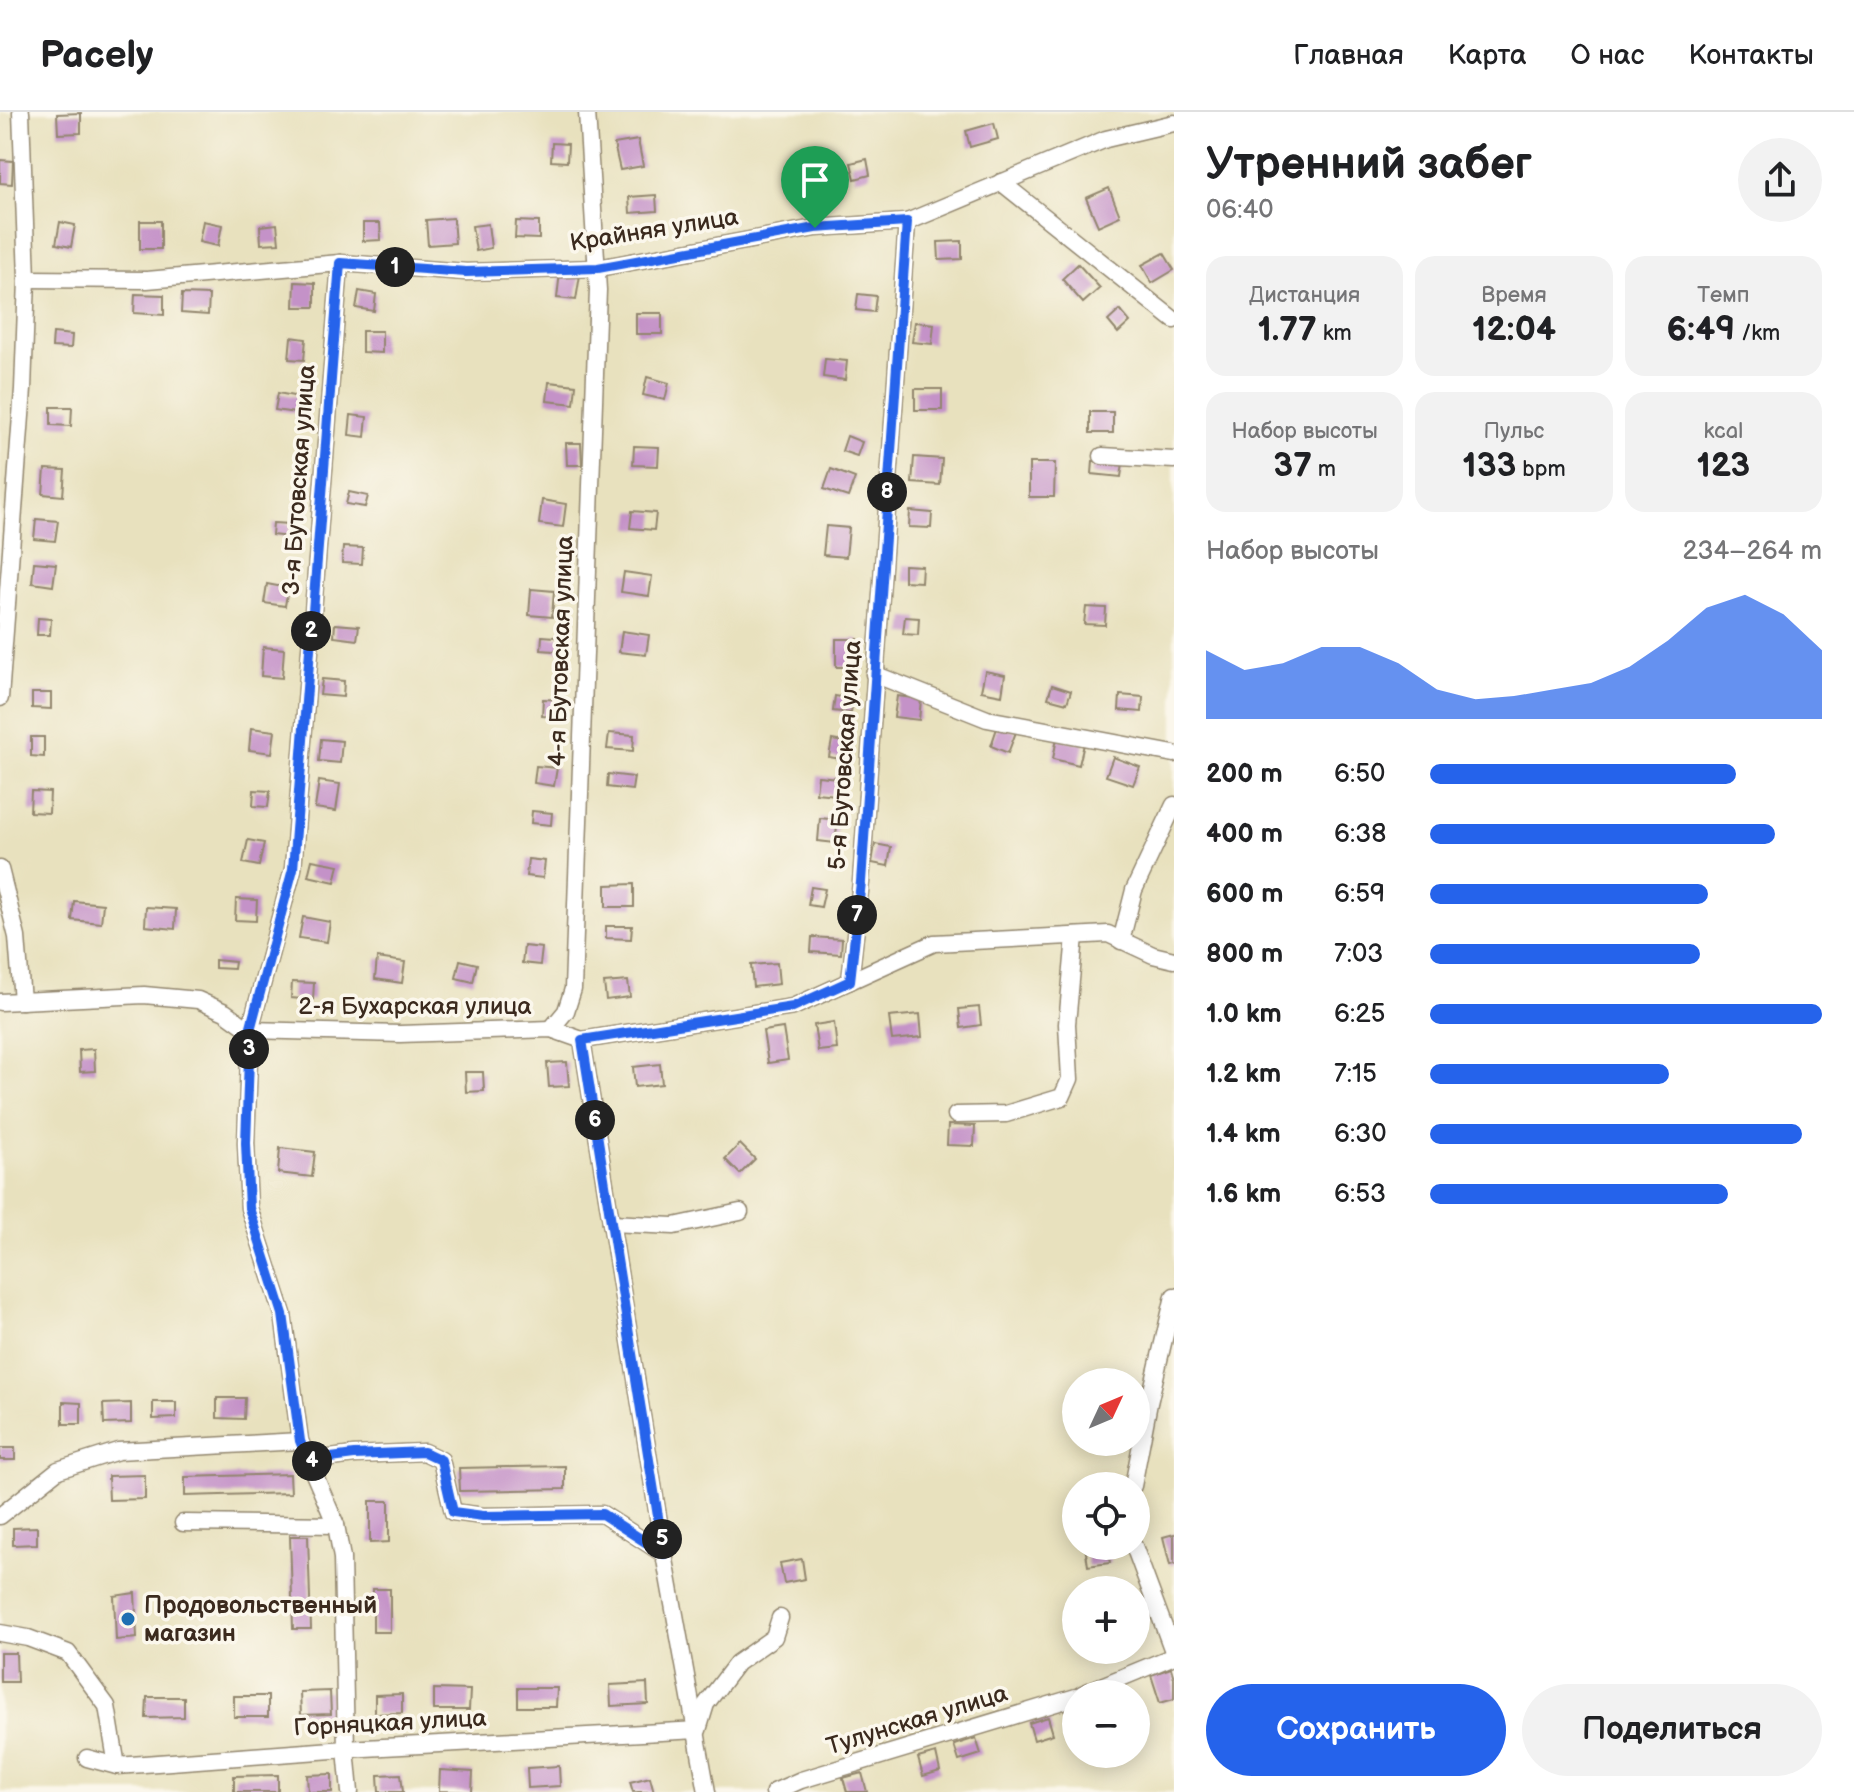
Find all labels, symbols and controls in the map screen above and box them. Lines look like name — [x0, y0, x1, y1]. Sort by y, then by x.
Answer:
text: Pacely — [40, 33, 153, 78]
text: Главная — [1293, 39, 1404, 72]
text: Карта — [1448, 39, 1527, 72]
text: О нас — [1571, 39, 1644, 72]
text: Контакты — [1688, 39, 1814, 72]
text: Утренний забег — [1206, 138, 1532, 191]
button: share — [1738, 138, 1822, 222]
pin — [781, 146, 849, 228]
icon: arrive — [793, 158, 837, 202]
text: 06:40 — [1206, 195, 1274, 226]
street label: Крайняя улица — [568, 202, 740, 258]
pin: 1 — [375, 247, 415, 287]
text: 1 — [390, 253, 400, 280]
text: Дистанция — [1249, 282, 1360, 309]
text: Время — [1481, 282, 1547, 309]
text: Темп — [1697, 282, 1749, 309]
text: 1.77 — [1258, 309, 1317, 350]
text: 12:04 — [1472, 309, 1556, 350]
text: 6:49 — [1667, 309, 1735, 350]
text: km — [1317, 320, 1352, 347]
text: /km — [1735, 320, 1780, 347]
street label: 3-я Бутовская улица — [276, 364, 322, 596]
text: Набор высоты — [1231, 418, 1378, 445]
text: Пульс — [1484, 418, 1544, 445]
text: kcal — [1704, 418, 1743, 445]
text: 37 — [1273, 445, 1312, 486]
text: 133 — [1462, 445, 1516, 486]
text: 123 — [1696, 445, 1750, 486]
text: m — [1312, 456, 1336, 483]
text: bpm — [1516, 456, 1566, 483]
pin: 8 — [867, 472, 907, 512]
text: 8 — [880, 478, 894, 505]
street label: 4-я Бутовская улица — [542, 535, 580, 767]
text: Набор высоты — [1206, 536, 1379, 567]
text: 234–264 m — [1683, 536, 1822, 567]
pin: 2 — [291, 611, 331, 651]
text: 2 — [304, 617, 318, 644]
street label: 5-я Бутовская улица — [823, 639, 867, 871]
text: 200 m — [1206, 759, 1283, 790]
text: 6:50 — [1334, 759, 1385, 790]
text: 400 m — [1206, 819, 1283, 850]
text: 6:38 — [1334, 819, 1386, 850]
text: 600 m — [1206, 879, 1283, 910]
text: 6:59 — [1334, 879, 1385, 910]
pin: 7 — [837, 895, 877, 935]
text: 7 — [851, 901, 863, 928]
text: 800 m — [1206, 939, 1283, 970]
text: 7:03 — [1334, 939, 1383, 970]
street label: 2-я Бухарская улица — [298, 992, 532, 1021]
text: 1.0 km — [1206, 999, 1282, 1030]
text: 6:25 — [1334, 999, 1385, 1030]
pin: 3 — [229, 1029, 269, 1069]
text: 3 — [243, 1035, 255, 1062]
text: 1.2 km — [1206, 1059, 1281, 1090]
text: 7:15 — [1334, 1059, 1377, 1090]
pin: 6 — [575, 1100, 615, 1140]
text: 6 — [588, 1106, 602, 1133]
text: 1.4 km — [1206, 1119, 1281, 1150]
text: 6:30 — [1334, 1119, 1386, 1150]
text: 1.6 km — [1206, 1179, 1281, 1210]
text: 6:53 — [1334, 1179, 1386, 1210]
north arrow — [1062, 1368, 1150, 1456]
map controls — [1062, 1368, 1150, 1768]
pin: 4 — [292, 1441, 332, 1481]
text: 4 — [306, 1447, 318, 1474]
button: locate — [1062, 1472, 1150, 1560]
pin: 5 — [642, 1519, 682, 1559]
text: 5 — [656, 1525, 668, 1552]
button: + — [1062, 1576, 1150, 1664]
place label: Продовольственный магазин — [144, 1591, 377, 1648]
marker: Продовольственный магазин — [119, 1610, 137, 1628]
street label: Тулунская улица — [823, 1679, 1011, 1761]
button: − — [1062, 1680, 1150, 1768]
button: Сохранить — [1206, 1684, 1506, 1776]
button: Поделиться — [1522, 1684, 1822, 1776]
street label: Горняцкая улица — [293, 1703, 487, 1743]

